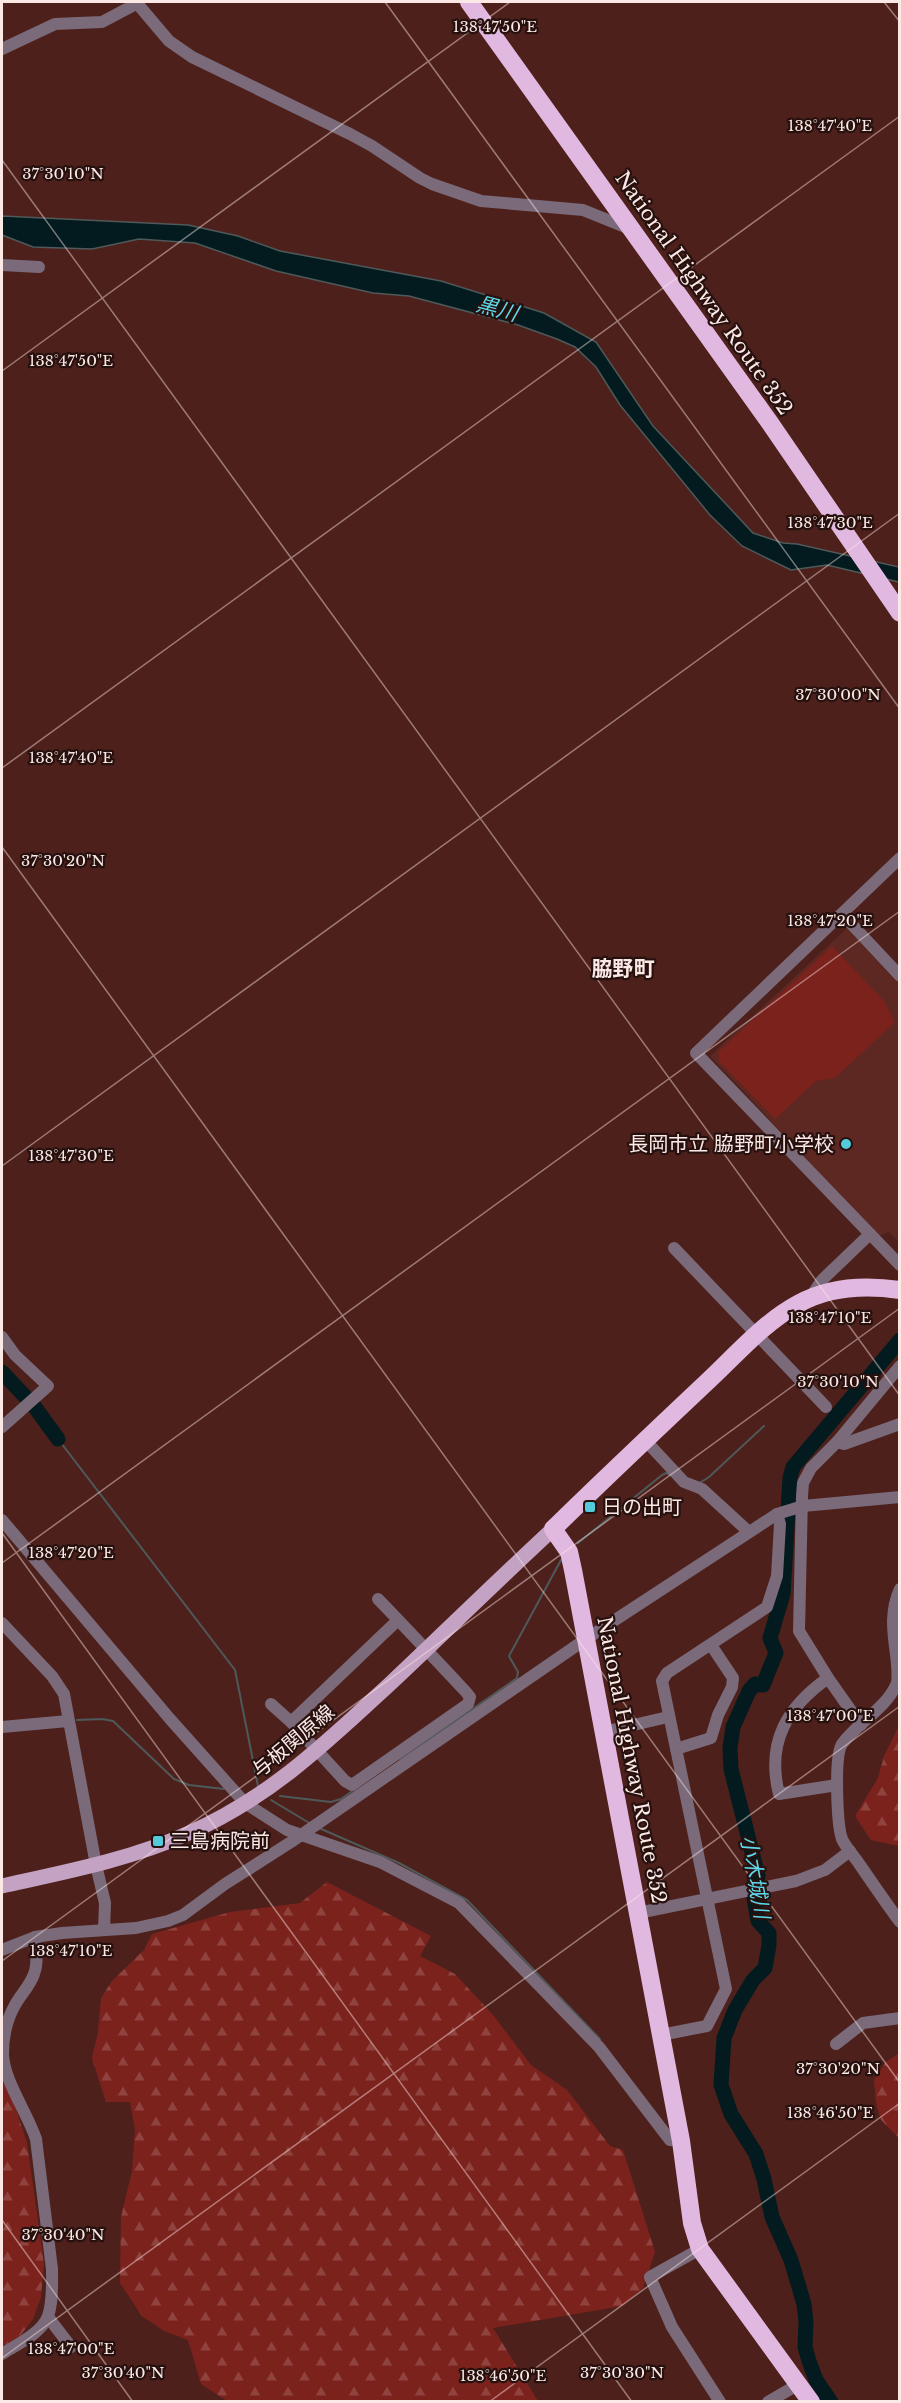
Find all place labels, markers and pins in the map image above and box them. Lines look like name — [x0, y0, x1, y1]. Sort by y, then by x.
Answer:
place label: 長岡市立 脇野町小学校 — [628, 1132, 834, 1156]
marker: 長岡市立 脇野町小学校 — [839, 1137, 853, 1151]
place label: 日の出町 — [602, 1495, 682, 1519]
marker: 日の出町 — [583, 1500, 597, 1514]
place label: 三島病院前 — [170, 1829, 270, 1853]
marker: 三島病院前 — [151, 1834, 165, 1848]

